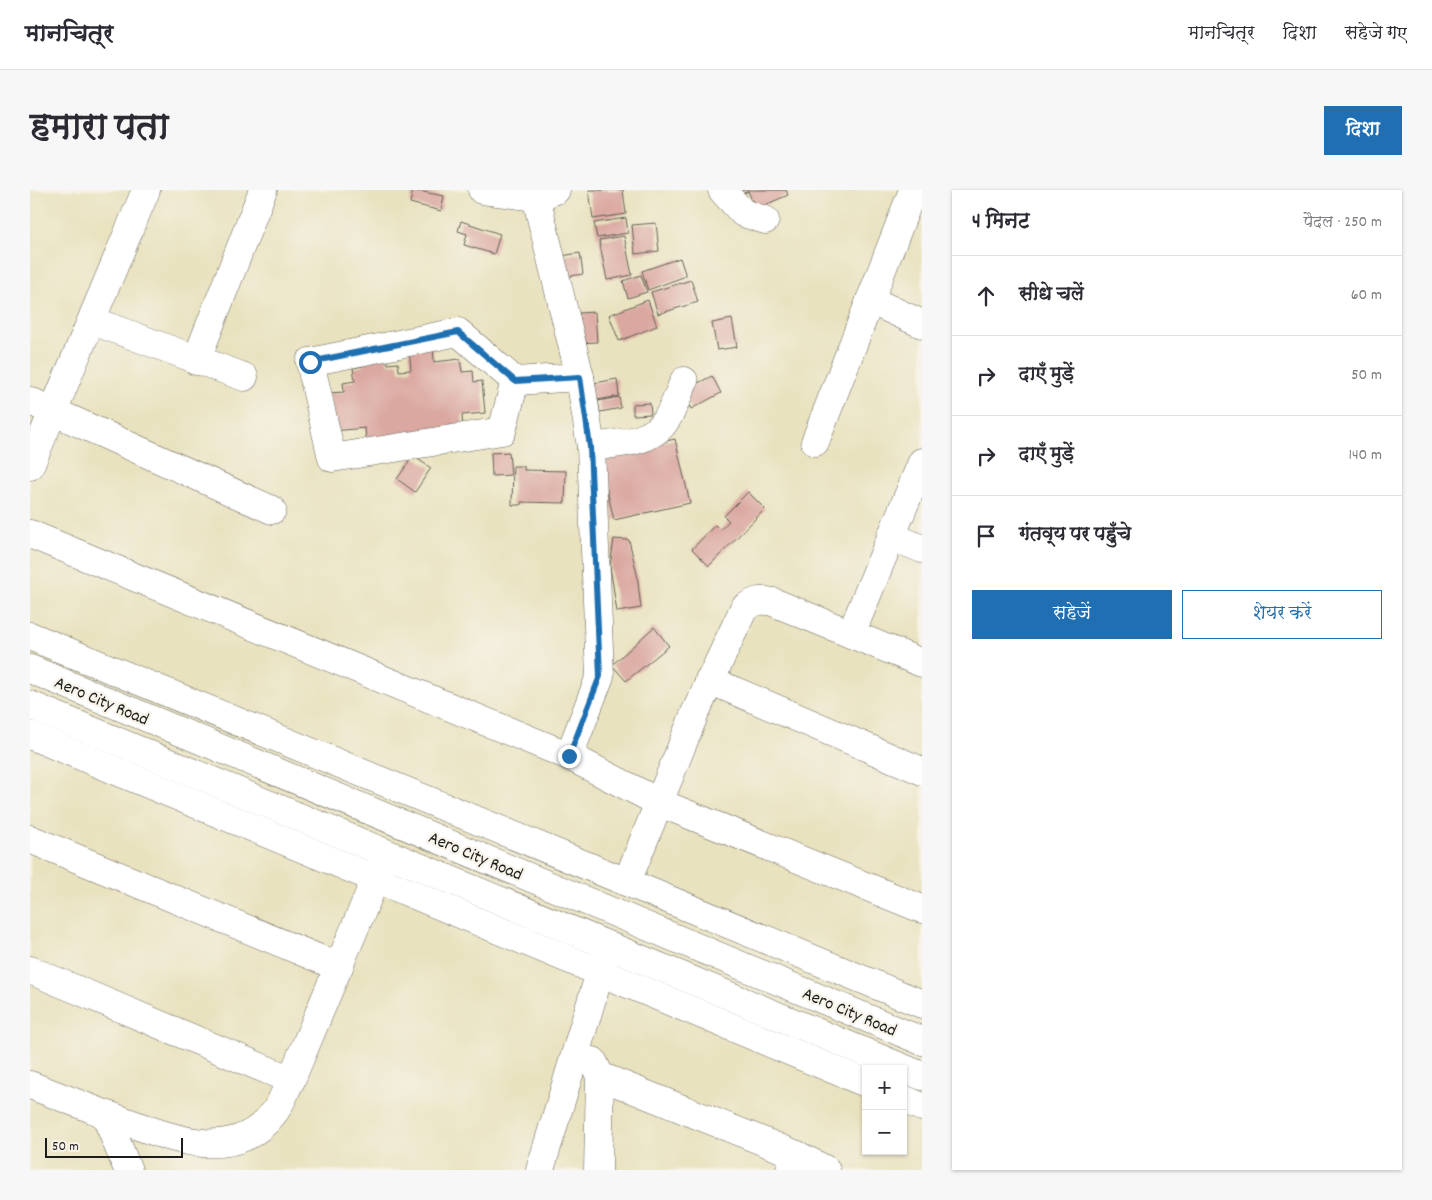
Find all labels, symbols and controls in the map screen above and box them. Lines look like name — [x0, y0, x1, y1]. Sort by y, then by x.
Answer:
text: मानचित्र — [25, 18, 113, 52]
text: मानचित्र — [1188, 22, 1255, 47]
text: दिशा — [1283, 22, 1317, 47]
text: सहेजे गए — [1345, 22, 1407, 47]
text: हमारा पता — [30, 105, 169, 155]
button: दिशा — [1324, 106, 1402, 155]
text: 4 मिनट — [972, 208, 1030, 238]
text: पैदल · 250 m — [1304, 211, 1382, 234]
icon: ahead — [972, 282, 1000, 310]
text: सीधे चलें — [1019, 282, 1084, 309]
text: 60 m — [1351, 284, 1382, 307]
route start — [299, 351, 322, 374]
icon: right — [972, 362, 1000, 390]
text: दाएँ मुड़ें — [1019, 362, 1074, 389]
text: 50 m — [1351, 364, 1382, 387]
icon: right — [972, 442, 1000, 470]
text: दाएँ मुड़ें — [1019, 442, 1074, 469]
text: 140 m — [1348, 444, 1382, 467]
icon: arrive — [972, 522, 1000, 550]
text: गंतव्य पर पहुँचे — [1019, 522, 1131, 549]
button: सहेजें — [972, 590, 1172, 639]
button: शेयर करें — [1182, 590, 1382, 639]
street label: Aero City Road — [50, 671, 152, 733]
route end — [558, 745, 581, 768]
street label: Aero City Road — [424, 826, 526, 888]
street label: Aero City Road — [798, 982, 900, 1044]
map controls — [862, 1065, 907, 1155]
button: + — [862, 1065, 907, 1110]
button: − — [862, 1110, 907, 1155]
scale bar — [45, 1135, 182, 1158]
text: 50 m — [52, 1137, 79, 1157]

